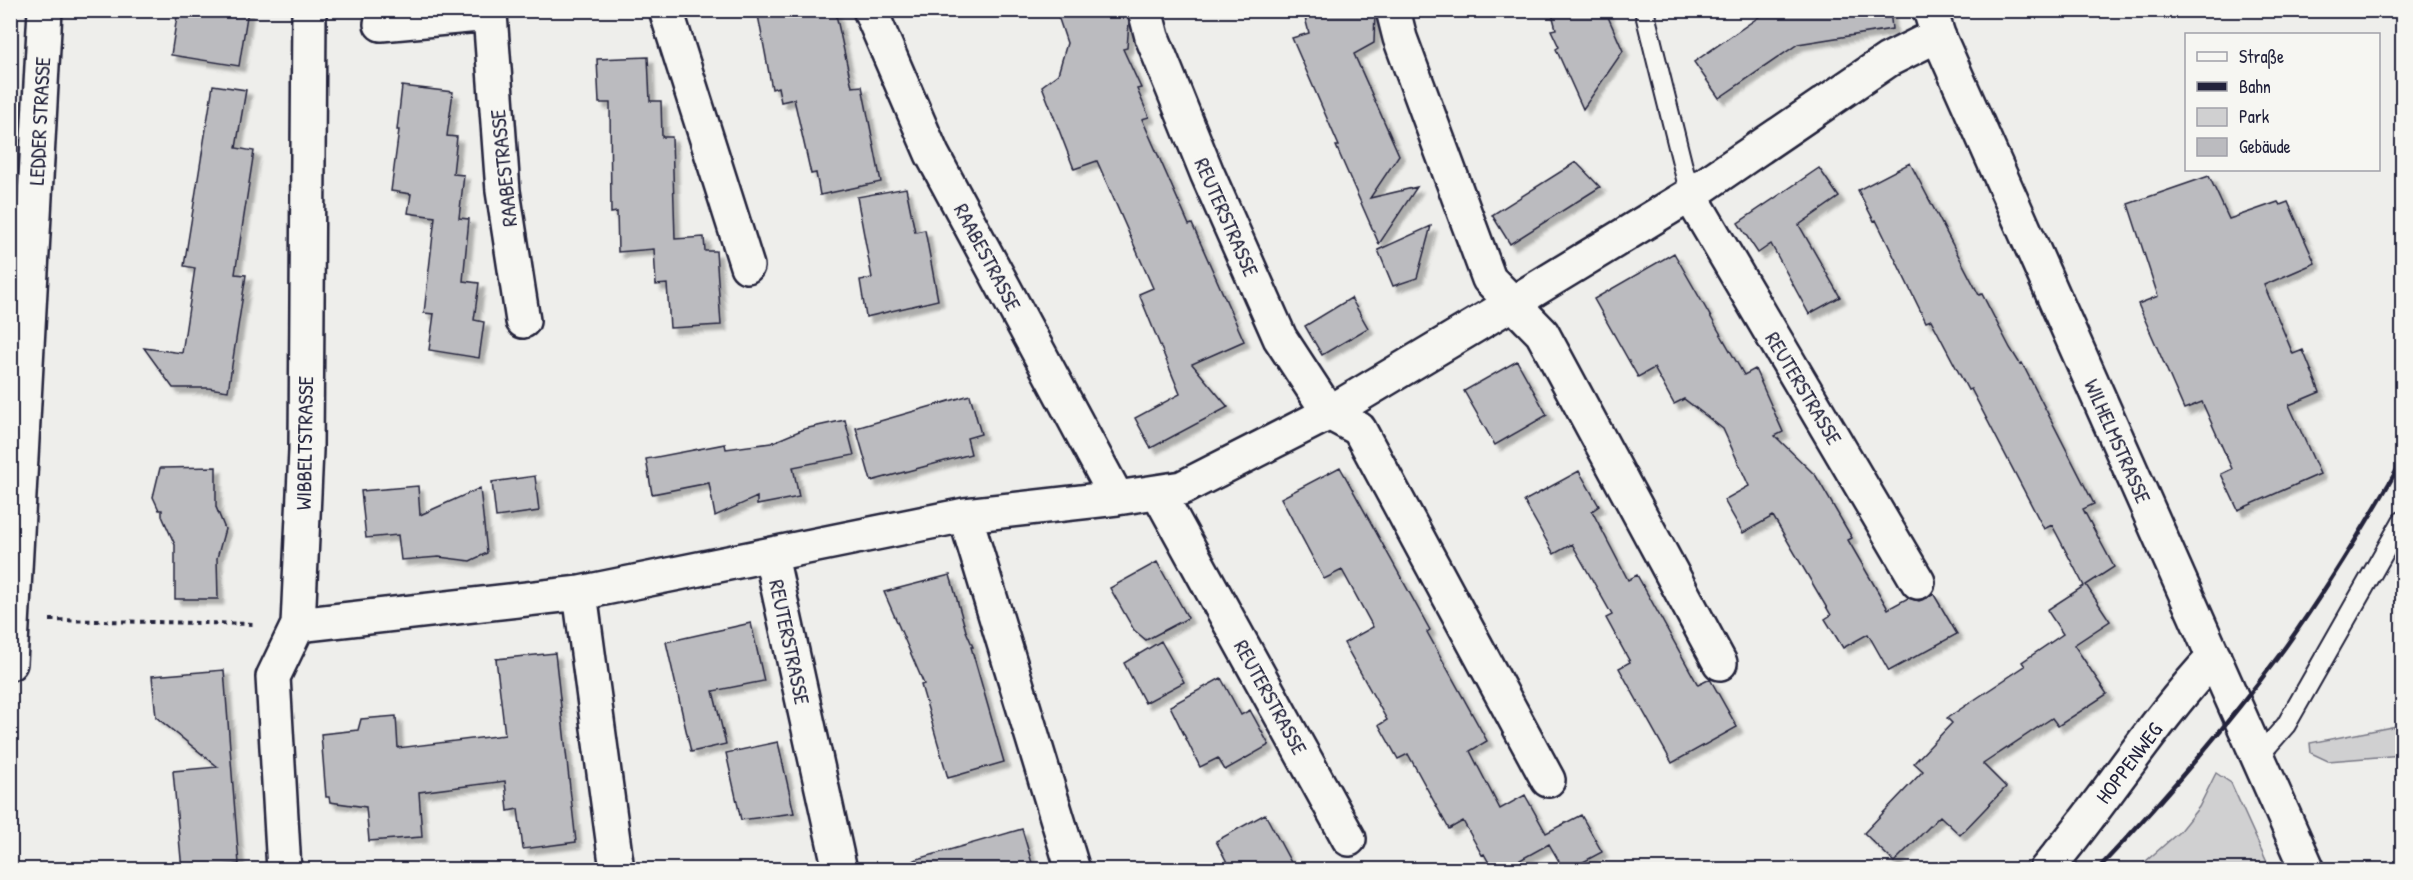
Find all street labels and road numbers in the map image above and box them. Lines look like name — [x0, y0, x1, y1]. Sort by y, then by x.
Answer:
street label: LEDDER STRASSE — [21, 56, 57, 186]
street label: RAABESTRASSE — [482, 108, 524, 228]
street label: REUTERSTRASSE — [1188, 153, 1266, 281]
street label: RAABESTRASSE — [948, 198, 1028, 316]
street label: REUTERSTRASSE — [1759, 326, 1849, 450]
street label: WILHELMSTRASSE — [2078, 374, 2158, 508]
street label: WIBBELTSTRASSE — [288, 376, 320, 510]
street label: REUTERSTRASSE — [763, 577, 817, 707]
street label: REUTERSTRASSE — [1228, 635, 1314, 759]
street label: HOPPENWEG — [2089, 717, 2169, 809]

